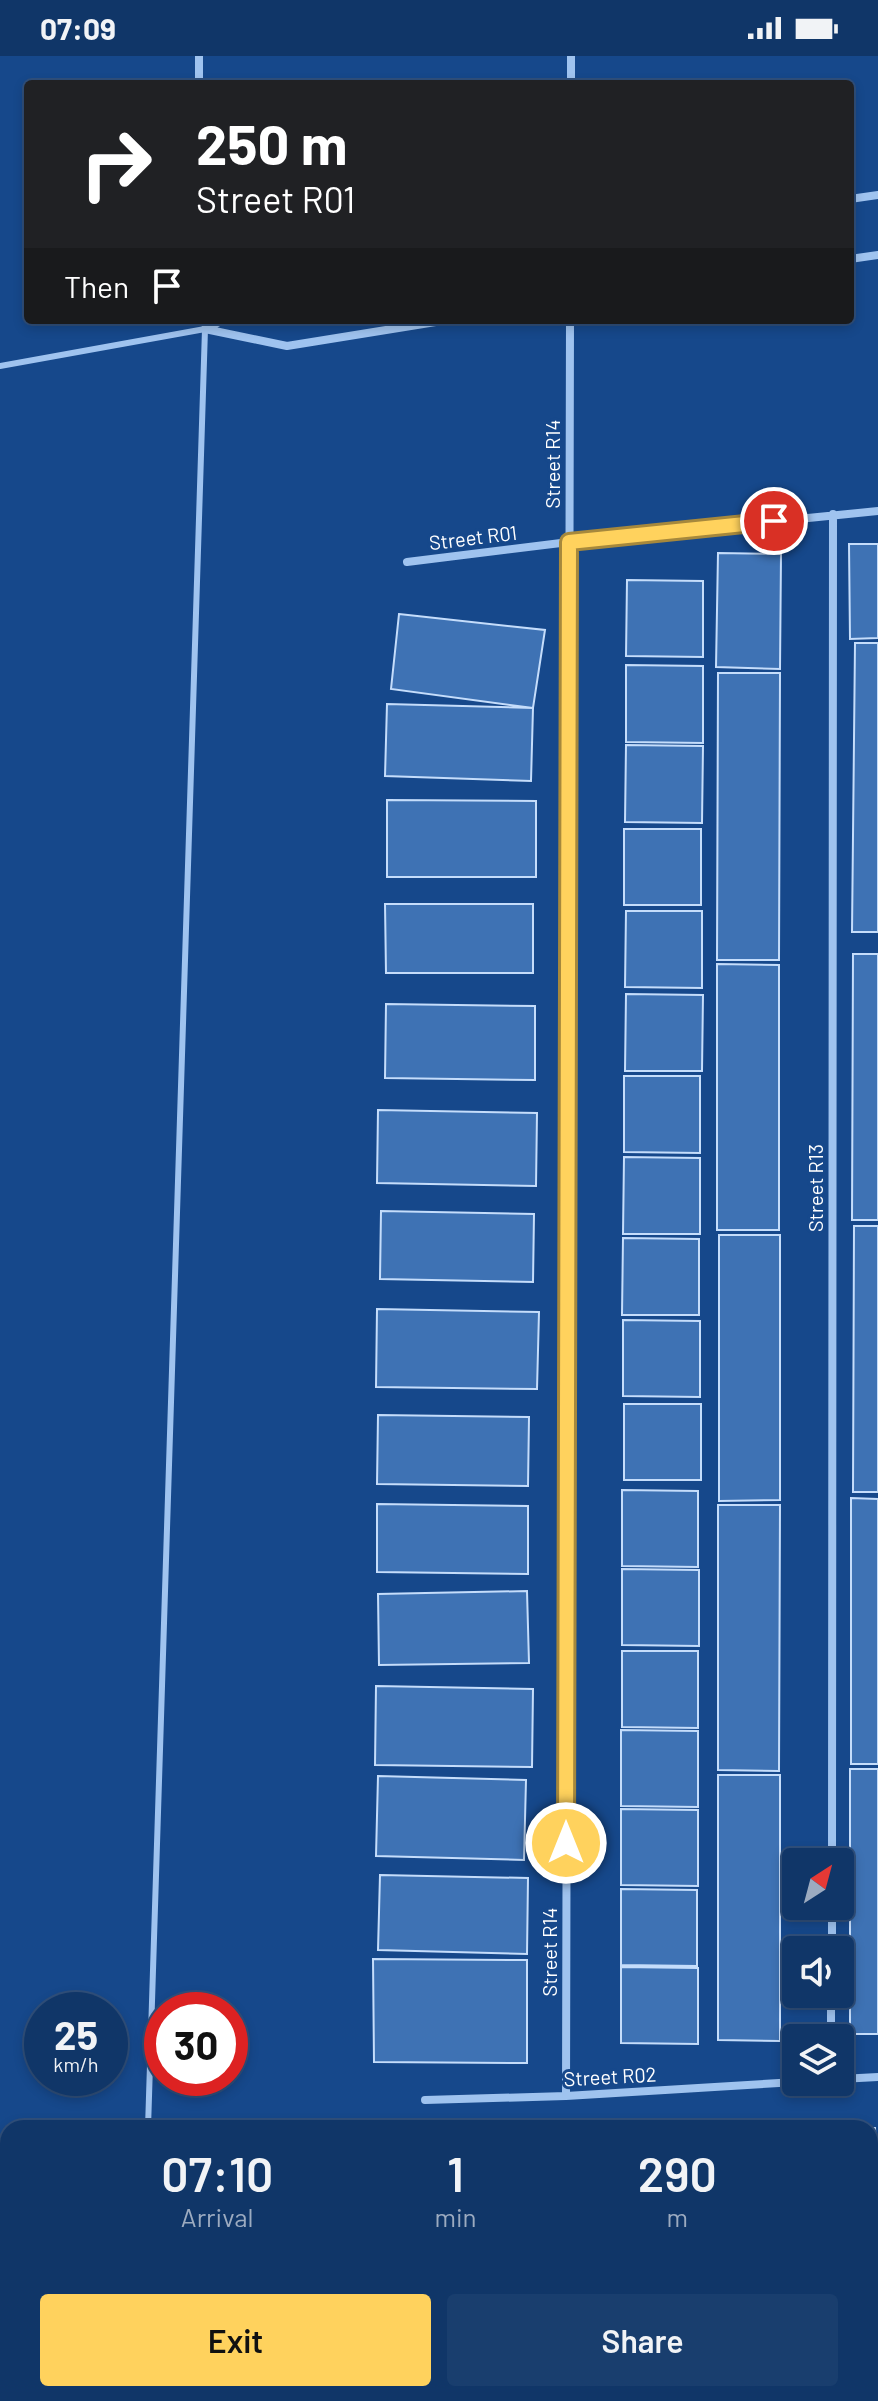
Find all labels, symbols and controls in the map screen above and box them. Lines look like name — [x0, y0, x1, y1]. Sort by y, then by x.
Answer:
text: 07:09 — [40, 10, 116, 46]
text: 250 m — [196, 109, 347, 176]
icon: right — [64, 112, 168, 216]
text: Street R01 — [196, 177, 355, 220]
icon: arrive — [145, 264, 189, 308]
text: Then — [64, 268, 129, 304]
street label: Street R14 — [540, 420, 564, 508]
pin — [740, 487, 808, 555]
icon: arrive — [752, 499, 796, 543]
street label: Street R01 — [427, 520, 518, 554]
street label: Street R13 — [803, 1144, 827, 1232]
position arrow — [524, 1801, 608, 1885]
north arrow — [782, 1848, 854, 1920]
map controls — [782, 1848, 854, 2096]
street label: Street R14 — [537, 1908, 561, 1996]
button: sound — [782, 1936, 854, 2008]
speed limit sign: 30 — [144, 1992, 248, 2096]
text: 25 — [54, 2010, 98, 2058]
button: layers — [782, 2024, 854, 2096]
text: km/h — [53, 2052, 99, 2076]
street label: Street R02 — [563, 2062, 657, 2090]
text: 07:10 — [161, 2144, 273, 2202]
text: 1 — [447, 2144, 464, 2202]
text: 290 — [638, 2144, 717, 2202]
text: Arrival — [181, 2201, 254, 2232]
text: min — [434, 2201, 477, 2232]
text: m — [667, 2201, 688, 2232]
button: Exit — [40, 2294, 431, 2386]
button: Share — [447, 2294, 838, 2386]

